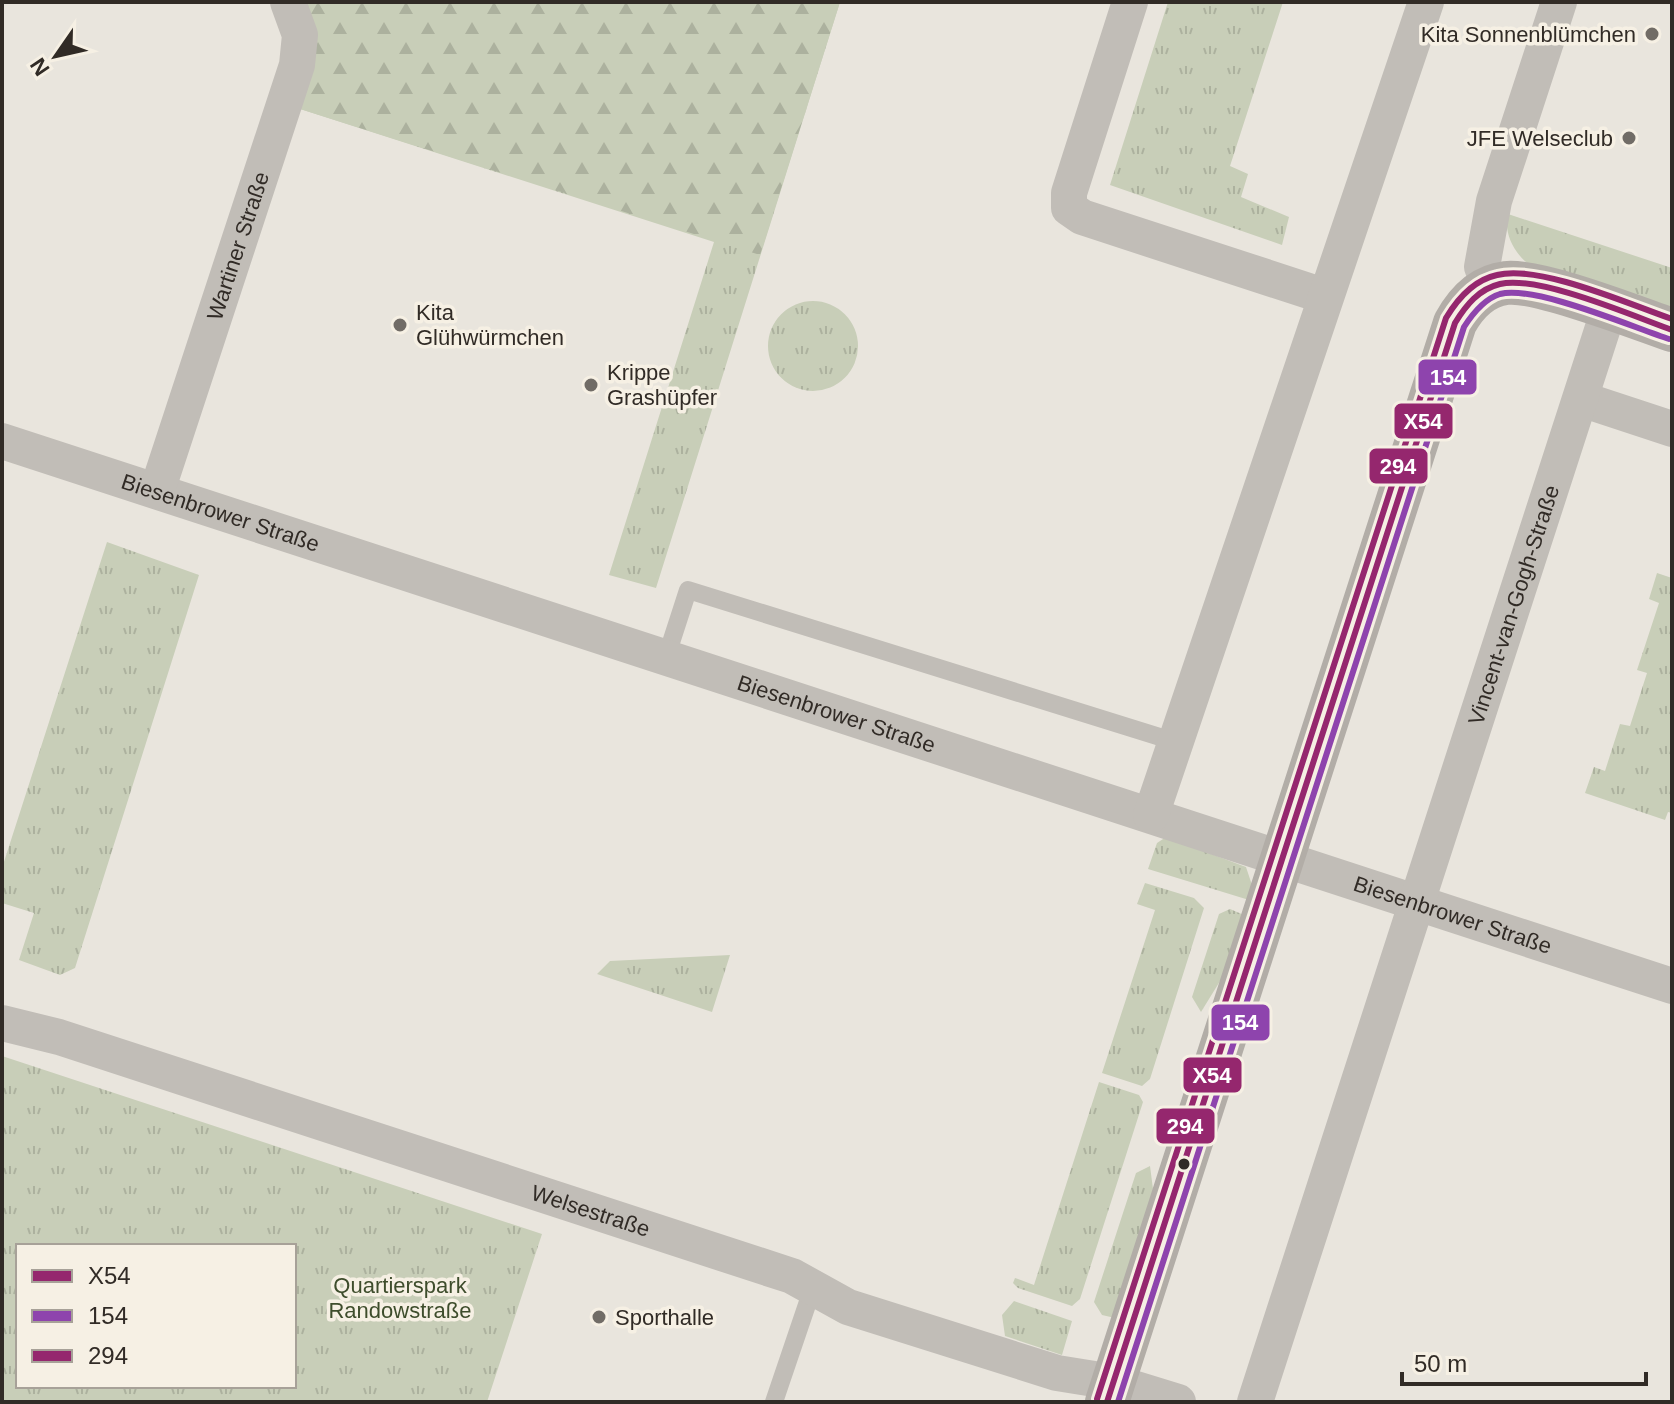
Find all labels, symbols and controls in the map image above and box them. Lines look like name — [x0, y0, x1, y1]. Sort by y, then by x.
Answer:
north arrow — [16, 16, 96, 96]
place label: Kita Sonnenblümchen — [1421, 22, 1636, 47]
marker: Kita Sonnenblümchen — [1643, 25, 1661, 43]
text: N — [25, 53, 55, 80]
place label: JFE Welseclub — [1467, 126, 1613, 151]
marker: JFE Welseclub — [1620, 129, 1638, 147]
street label: Wartiner Straße — [202, 169, 274, 323]
place label: Kita Glühwürmchen — [416, 300, 564, 350]
marker: Kita Glühwürmchen — [391, 316, 409, 334]
line badge: 154 — [1417, 358, 1478, 396]
place label: Krippe Grashüpfer — [607, 360, 717, 410]
text: 154 — [1430, 365, 1467, 390]
marker: Krippe Grashüpfer — [582, 376, 600, 394]
line badge: X54 — [1393, 402, 1454, 440]
text: X54 — [1403, 409, 1443, 434]
line badge: 294 — [1368, 447, 1429, 485]
text: 294 — [1380, 454, 1417, 479]
street label: Biesenbrower Straße — [118, 469, 323, 557]
street label: Vincent-van-Gogh-Straße — [1463, 482, 1564, 728]
street label: Biesenbrower Straße — [734, 670, 939, 758]
street label: Biesenbrower Straße — [1350, 871, 1555, 959]
line badge: 154 — [1210, 1003, 1271, 1042]
text: 154 — [1222, 1010, 1259, 1035]
line badge: X54 — [1182, 1056, 1243, 1094]
text: X54 — [1192, 1063, 1232, 1088]
line badge: 294 — [1155, 1107, 1216, 1145]
text: 294 — [1167, 1114, 1204, 1139]
unlabelled marker — [1176, 1156, 1192, 1172]
street label: Welsestraße — [528, 1180, 653, 1242]
legend — [16, 1244, 296, 1388]
text: X54 — [88, 1262, 131, 1289]
park label: Quartierspark Randowstraße — [328, 1273, 472, 1323]
text: 154 — [88, 1302, 128, 1329]
place label: Sporthalle — [615, 1305, 714, 1330]
marker: Sporthalle — [590, 1308, 608, 1326]
scale bar — [1402, 1336, 1646, 1386]
text: 294 — [88, 1342, 128, 1369]
text: 50 m — [1414, 1350, 1467, 1377]

